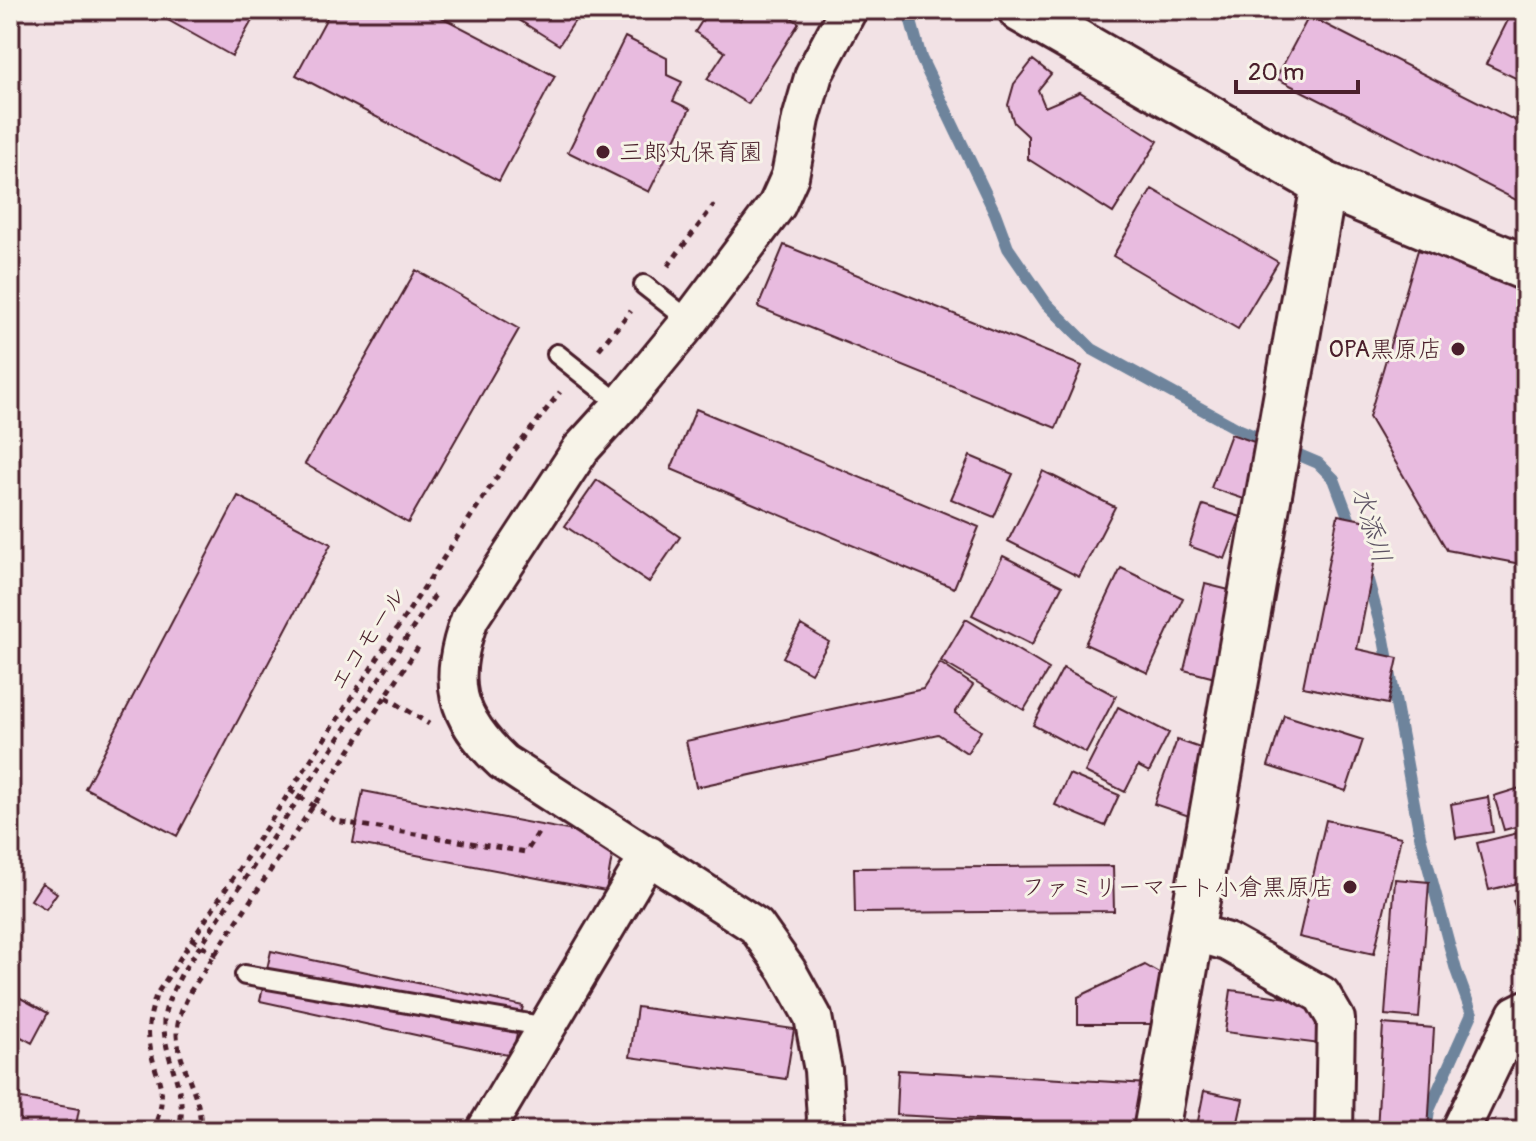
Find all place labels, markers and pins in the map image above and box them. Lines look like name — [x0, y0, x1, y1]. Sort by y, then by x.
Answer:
place label: 三郎丸保育園 — [619, 138, 763, 167]
marker: 三郎丸保育園 — [594, 143, 612, 161]
place label: OPA黒原店 — [1329, 335, 1442, 364]
marker: OPA黒原店 — [1449, 340, 1467, 358]
place label: ファミリーマート小倉黒原店 — [1022, 873, 1334, 902]
marker: ファミリーマート小倉黒原店 — [1341, 878, 1359, 896]

